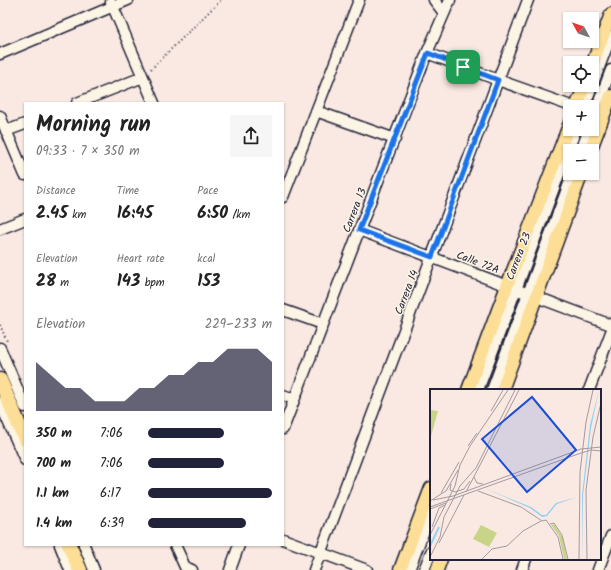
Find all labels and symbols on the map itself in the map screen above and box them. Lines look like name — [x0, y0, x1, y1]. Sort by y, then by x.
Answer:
north arrow — [563, 12, 599, 48]
pin — [446, 50, 480, 84]
street label: Carrera 13 — [338, 185, 372, 235]
street label: Carrera 23 — [502, 230, 536, 283]
street label: Calle 72A — [454, 247, 502, 279]
street label: Carrera 14 — [390, 267, 424, 317]
inset map — [430, 389, 601, 560]

